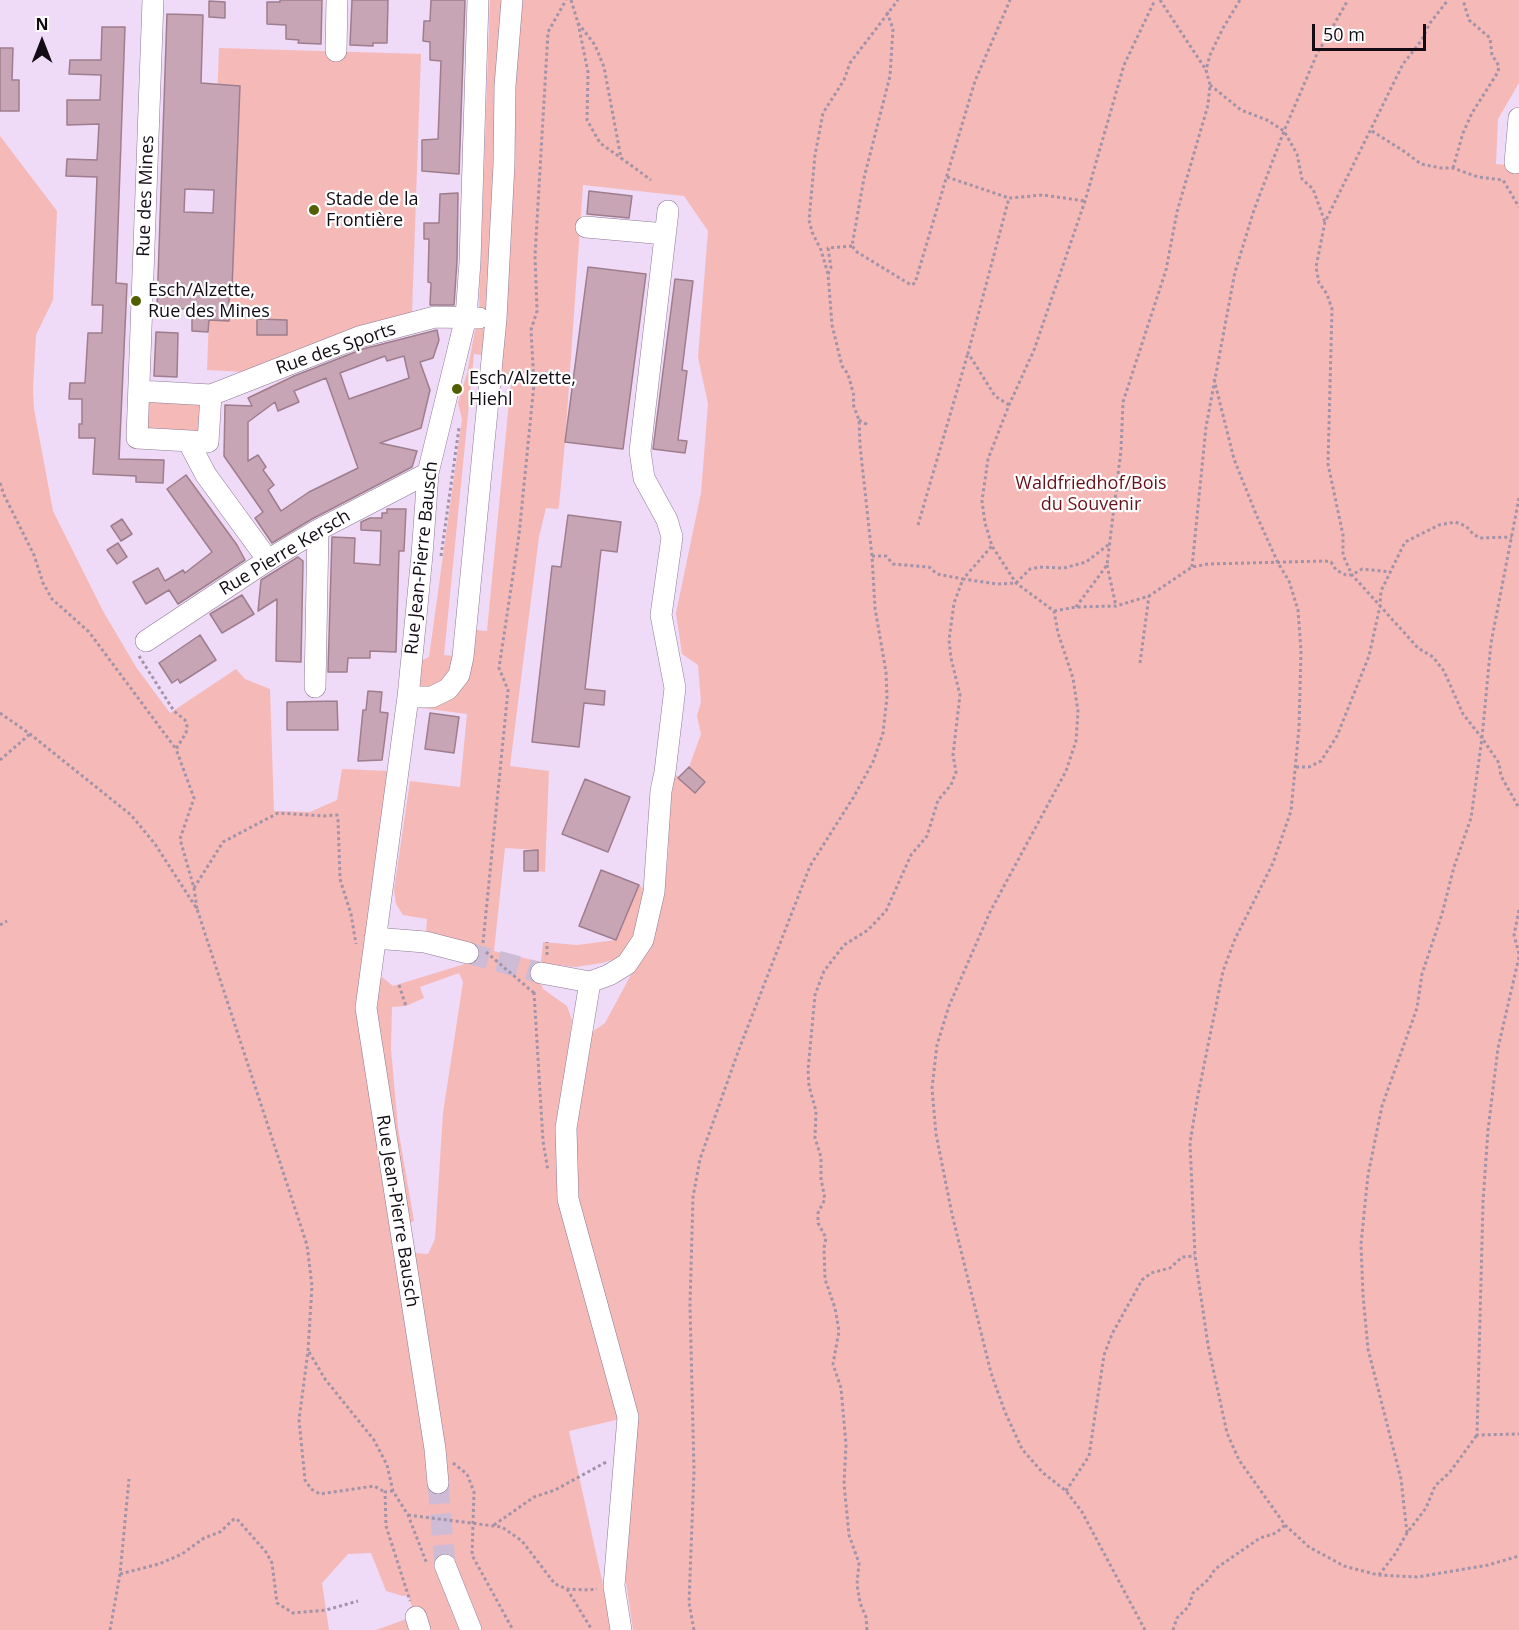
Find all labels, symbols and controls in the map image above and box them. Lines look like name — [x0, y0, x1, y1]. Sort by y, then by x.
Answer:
north arrow — [12, 12, 72, 72]
scale bar — [1315, 12, 1429, 50]
text: N — [35, 13, 49, 35]
text: 50 m — [1323, 22, 1365, 46]
street label: Rue des Mines — [133, 135, 159, 257]
place label: Stade de la Frontière — [326, 189, 418, 232]
marker: Stade de la Frontière — [307, 203, 321, 217]
place label: Esch/Alzette, Rue des Mines — [148, 280, 270, 322]
marker: Esch/Alzette, Rue des Mines — [129, 294, 143, 308]
street label: Rue des Sports — [273, 318, 399, 380]
place label: Esch/Alzette, Hiehl — [469, 368, 576, 410]
marker: Esch/Alzette, Hiehl — [450, 382, 464, 396]
street label: Rue Jean-Pierre Bausch — [401, 460, 443, 656]
park label: Waldfriedhof/Bois du Souvenir — [1015, 473, 1167, 516]
street label: Rue Pierre Kersch — [216, 505, 354, 601]
street label: Rue Jean-Pierre Bausch — [371, 1113, 423, 1309]

